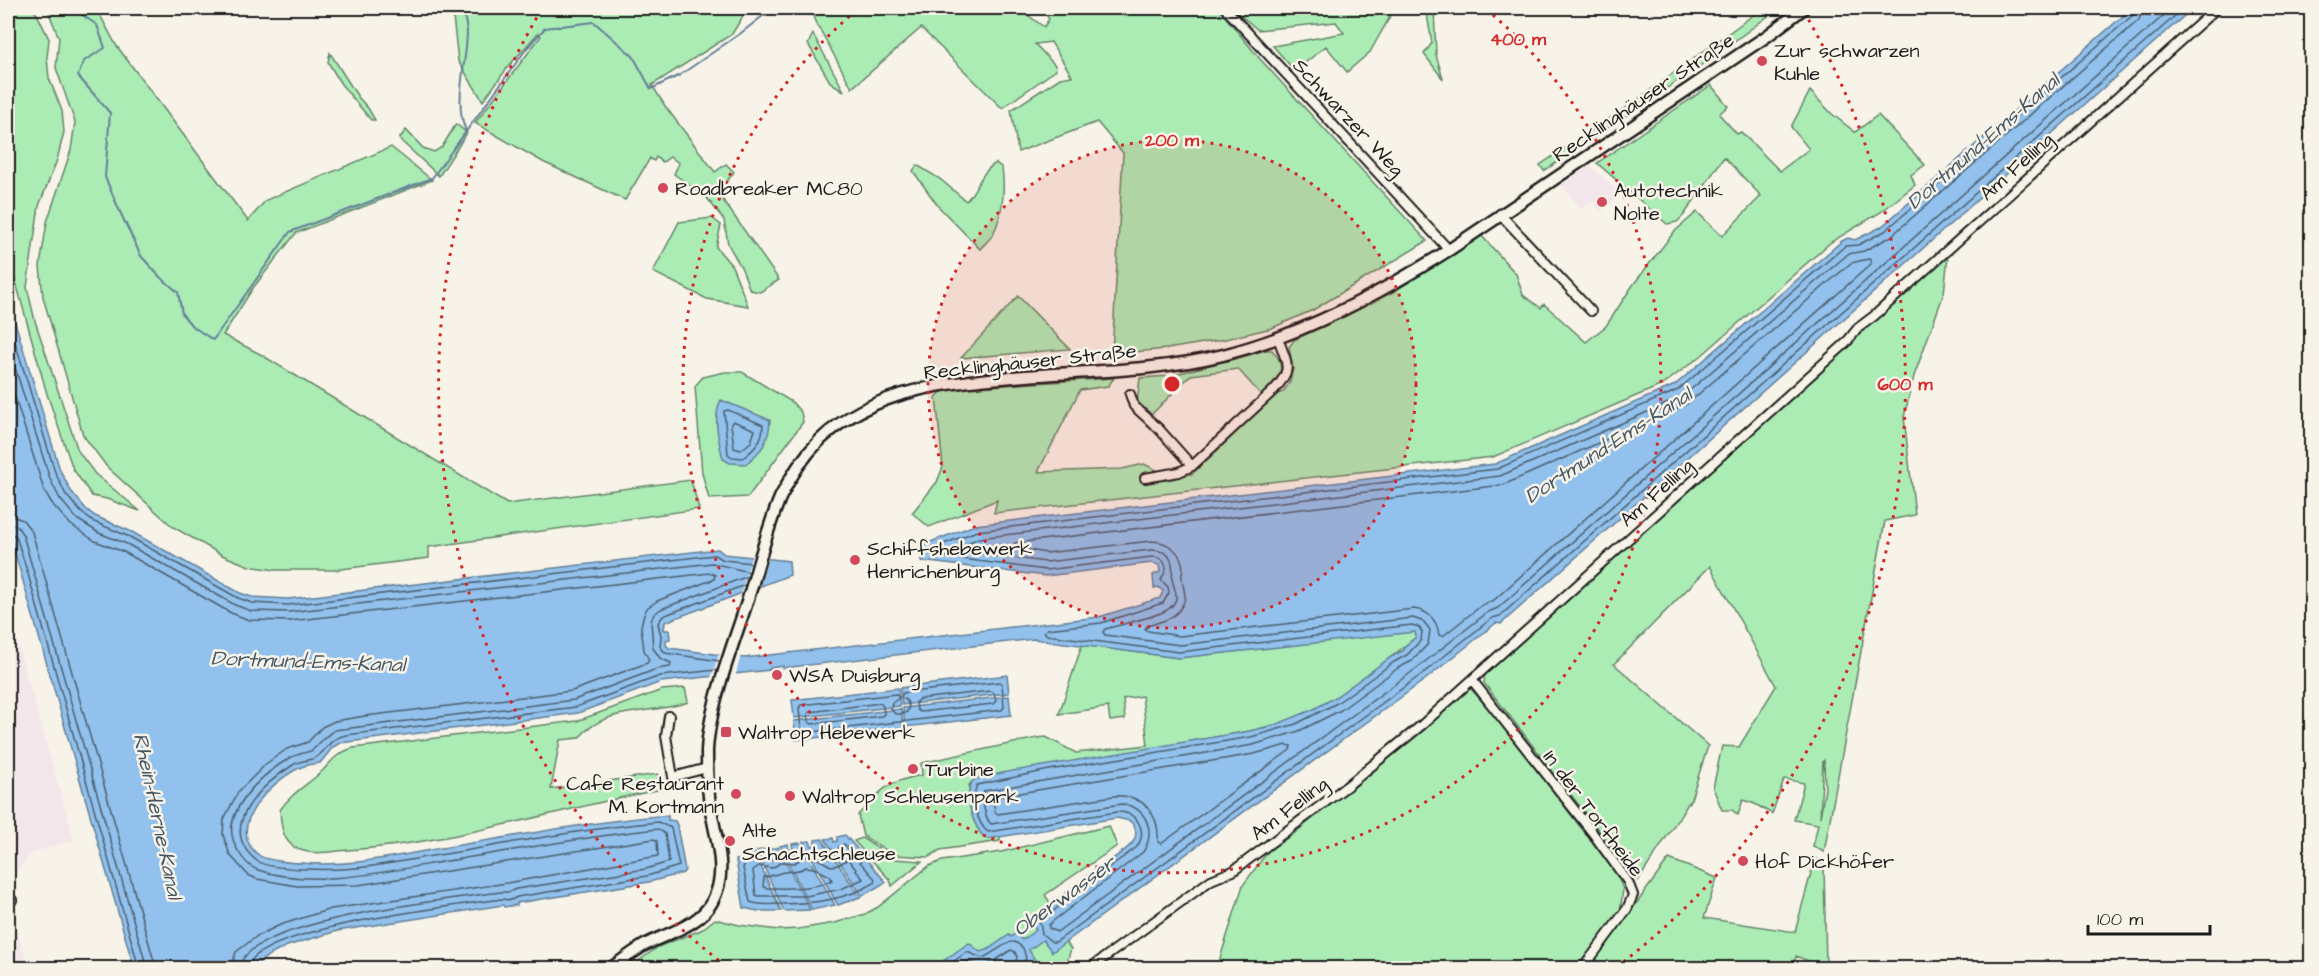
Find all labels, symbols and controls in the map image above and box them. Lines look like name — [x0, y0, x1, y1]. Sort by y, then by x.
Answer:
street label: Recklinghäuser Straße — [1547, 26, 1741, 170]
text: 400 m — [1490, 27, 1547, 52]
place label: Zur schwarzen Kuhle — [1774, 37, 1920, 88]
street label: Schwarzer Weg — [1285, 52, 1411, 184]
marker: Zur schwarzen Kuhle — [1755, 54, 1769, 68]
water label: Dortmund-Ems-Kanal — [1901, 65, 2068, 216]
street label: Am Felling — [1974, 126, 2060, 208]
text: 200 m — [1144, 128, 1200, 153]
place label: Roadbreaker MC80 — [675, 175, 863, 203]
place label: Autotechnik Nolte — [1614, 177, 1723, 228]
marker: Roadbreaker MC80 — [656, 181, 670, 195]
marker: Autotechnik Nolte — [1595, 195, 1609, 209]
street label: Recklinghäuser Straße — [922, 337, 1138, 388]
text: 600 m — [1877, 372, 1934, 397]
centre of rings — [1162, 374, 1182, 394]
water label: Dortmund-Ems-Kanal — [1519, 379, 1700, 510]
street label: Am Felling — [1614, 452, 1700, 534]
place label: Schiffshebewerk Henrichenburg — [867, 535, 1032, 587]
marker: Schiffshebewerk Henrichenburg — [848, 553, 862, 567]
water label: Dortmund-Ems-Kanal — [211, 644, 408, 679]
place label: WSA Duisburg — [789, 662, 920, 691]
marker: WSA Duisburg — [770, 668, 784, 682]
place label: Waltrop Hebewerk — [738, 719, 915, 747]
marker: Waltrop Hebewerk — [719, 725, 733, 739]
water label: Rhein-Herne-Kanal — [126, 730, 190, 904]
street label: In der Torfheide — [1536, 744, 1650, 883]
place label: Turbine — [925, 756, 994, 784]
marker: Turbine — [906, 762, 920, 776]
place label: Cafe Restaurant M. Kortmann — [566, 770, 724, 821]
street label: Am Felling — [1245, 770, 1335, 848]
place label: Waltrop Schleusenpark — [802, 783, 1019, 811]
marker: Cafe Restaurant M. Kortmann — [729, 787, 743, 801]
marker: Waltrop Schleusenpark — [783, 789, 797, 803]
place label: Alte Schachtschleuse — [742, 817, 896, 868]
marker: Alte Schachtschleuse — [723, 834, 737, 848]
water label: Oberwasser — [1007, 848, 1124, 944]
place label: Hof Dickhöfer — [1755, 848, 1894, 876]
marker: Hof Dickhöfer — [1736, 854, 1750, 868]
scale bar — [2088, 898, 2210, 936]
text: 100 m — [2097, 907, 2143, 932]

